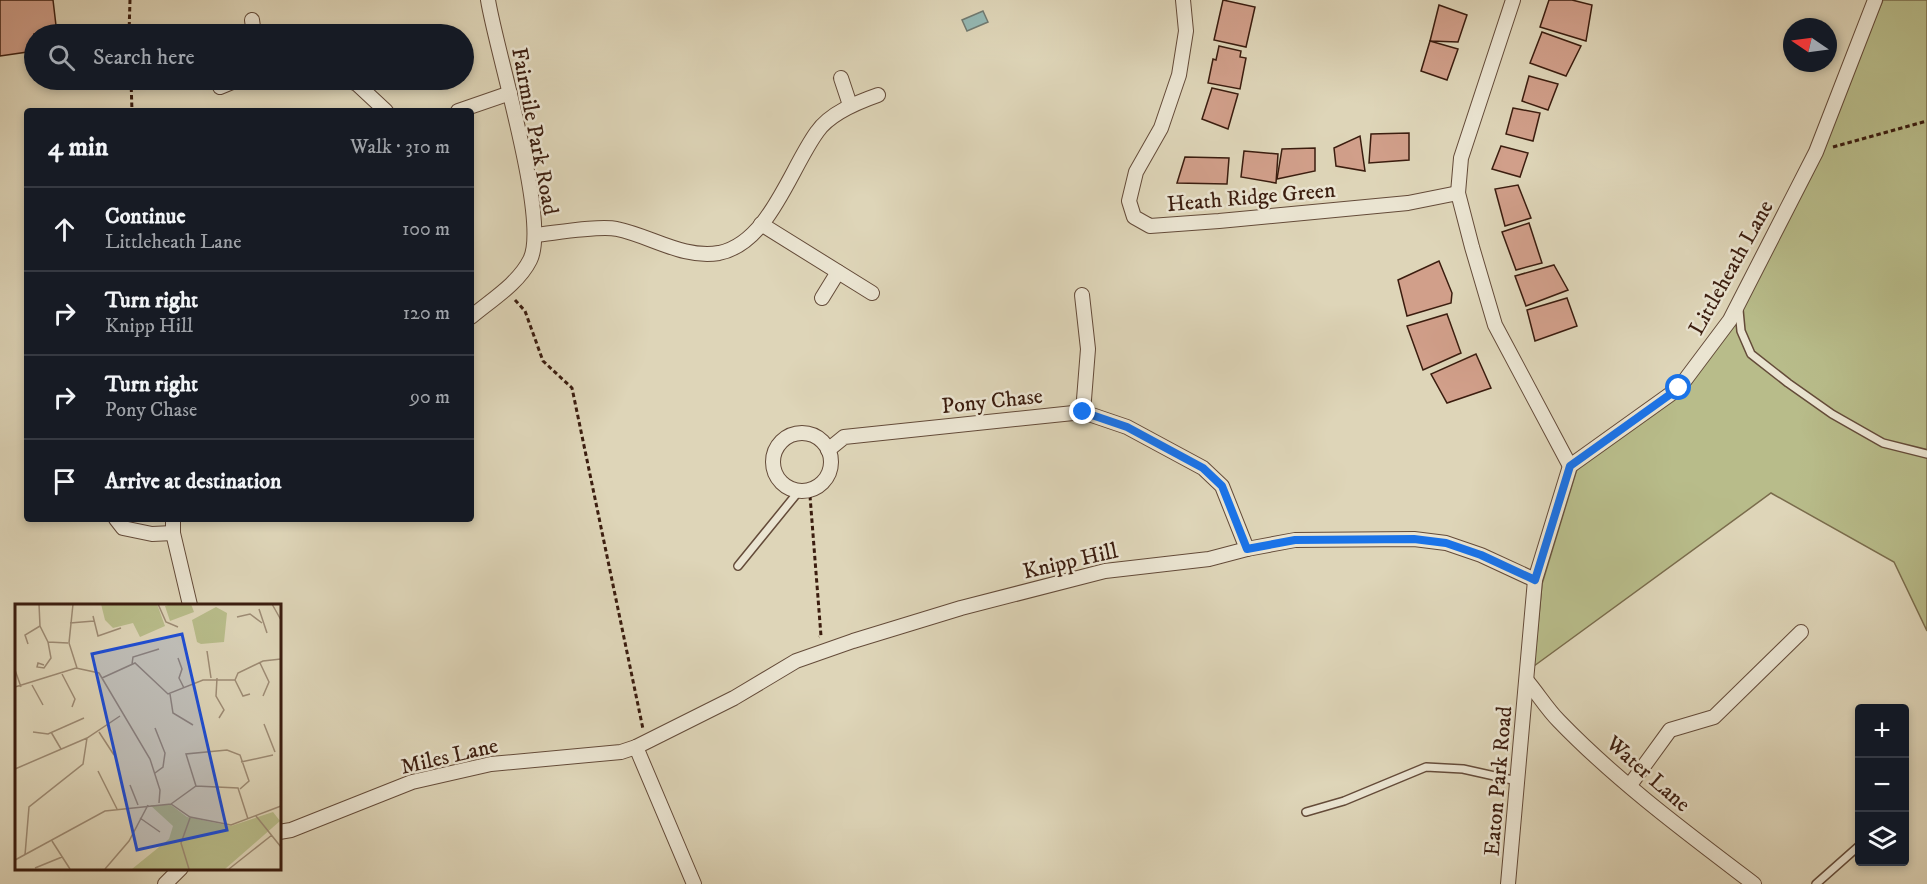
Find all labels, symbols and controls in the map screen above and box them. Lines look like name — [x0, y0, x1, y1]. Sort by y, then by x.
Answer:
north arrow — [1783, 18, 1837, 72]
search box — [24, 24, 474, 90]
icon: search — [45, 41, 78, 74]
text: Search here — [93, 44, 195, 71]
street label: Fairmile Park Road — [505, 45, 564, 217]
text: 4 min — [48, 131, 108, 164]
text: Walk · 310 m — [350, 135, 450, 160]
street label: Heath Ridge Green — [1166, 177, 1337, 218]
street label: Littleheath Lane — [1683, 196, 1780, 340]
text: Continue — [105, 203, 186, 230]
icon: ahead — [48, 213, 81, 246]
text: 100 m — [402, 217, 450, 242]
text: Littleheath Lane — [105, 230, 241, 255]
text: Turn right — [105, 287, 198, 314]
icon: right — [48, 297, 81, 330]
text: 120 m — [403, 301, 450, 326]
text: Knipp Hill — [105, 314, 193, 339]
text: Turn right — [105, 371, 198, 398]
route start — [1665, 374, 1691, 400]
icon: right — [48, 381, 81, 414]
street label: Pony Chase — [940, 383, 1044, 420]
text: 90 m — [410, 385, 450, 410]
text: Pony Chase — [105, 398, 197, 423]
route end — [1069, 398, 1095, 424]
icon: arrive — [48, 465, 81, 498]
text: Arrive at destination — [105, 468, 282, 495]
street label: Knipp Hill — [1020, 537, 1121, 586]
inset map — [15, 604, 280, 869]
map controls — [1855, 704, 1909, 866]
button: + — [1855, 704, 1909, 758]
street label: Eaton Park Road — [1478, 705, 1518, 857]
street label: Water Lane — [1600, 730, 1696, 818]
street label: Miles Lane — [398, 732, 501, 781]
button: − — [1855, 758, 1909, 812]
button: layers — [1855, 812, 1909, 866]

